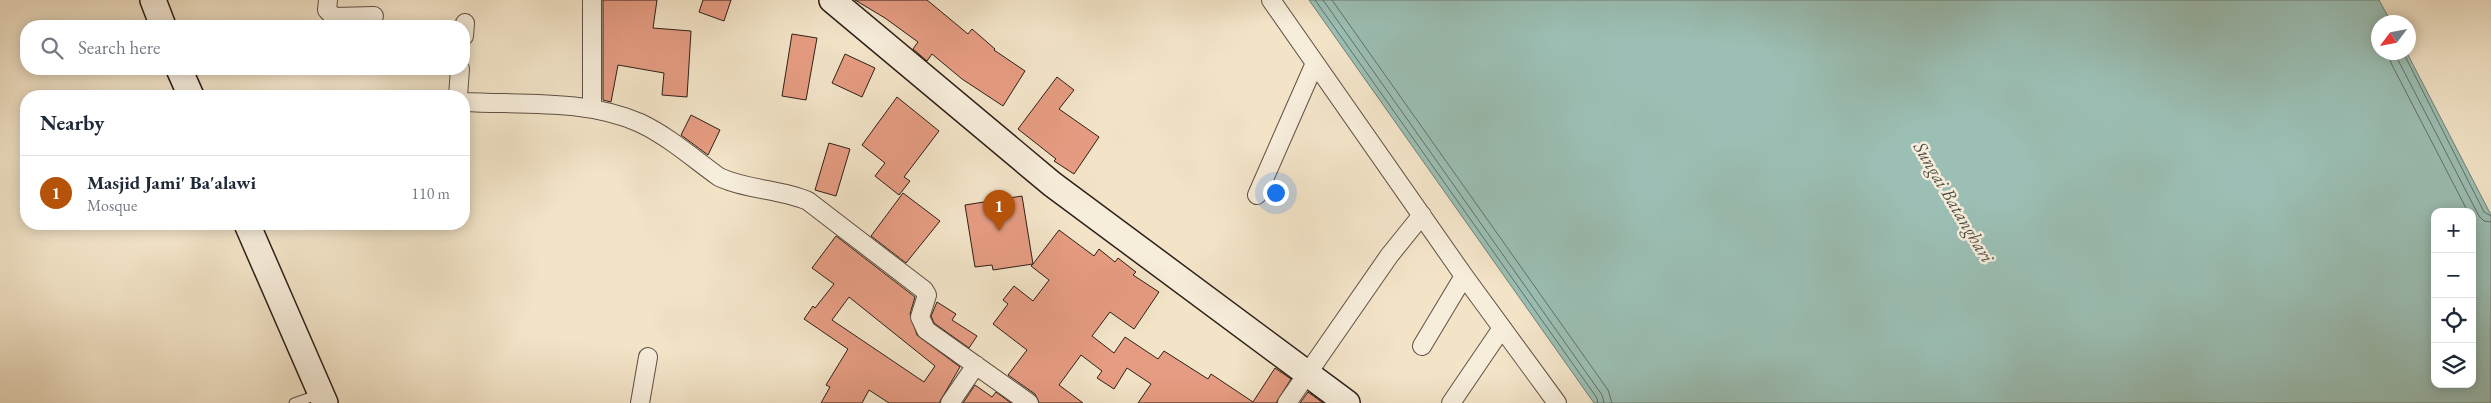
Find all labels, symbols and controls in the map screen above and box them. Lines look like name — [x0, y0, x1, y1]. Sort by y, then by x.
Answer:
north arrow — [2371, 15, 2416, 60]
search box — [20, 20, 470, 75]
icon: search — [38, 34, 66, 62]
text: Search here — [78, 35, 160, 60]
text: Nearby — [40, 109, 104, 136]
water label: Sungai Batanghari — [1907, 136, 2001, 268]
text: Masjid Jami' Ba'alawi — [87, 170, 256, 195]
your location — [1263, 180, 1289, 206]
text: 1 — [52, 183, 60, 204]
text: 110 m — [411, 183, 450, 204]
pin: 1 — [983, 190, 1015, 231]
text: Mosque — [87, 195, 137, 216]
map controls — [2431, 208, 2476, 388]
button: + — [2431, 208, 2476, 253]
button: − — [2431, 253, 2476, 298]
button: locate — [2431, 298, 2476, 343]
button: layers — [2431, 343, 2476, 388]

